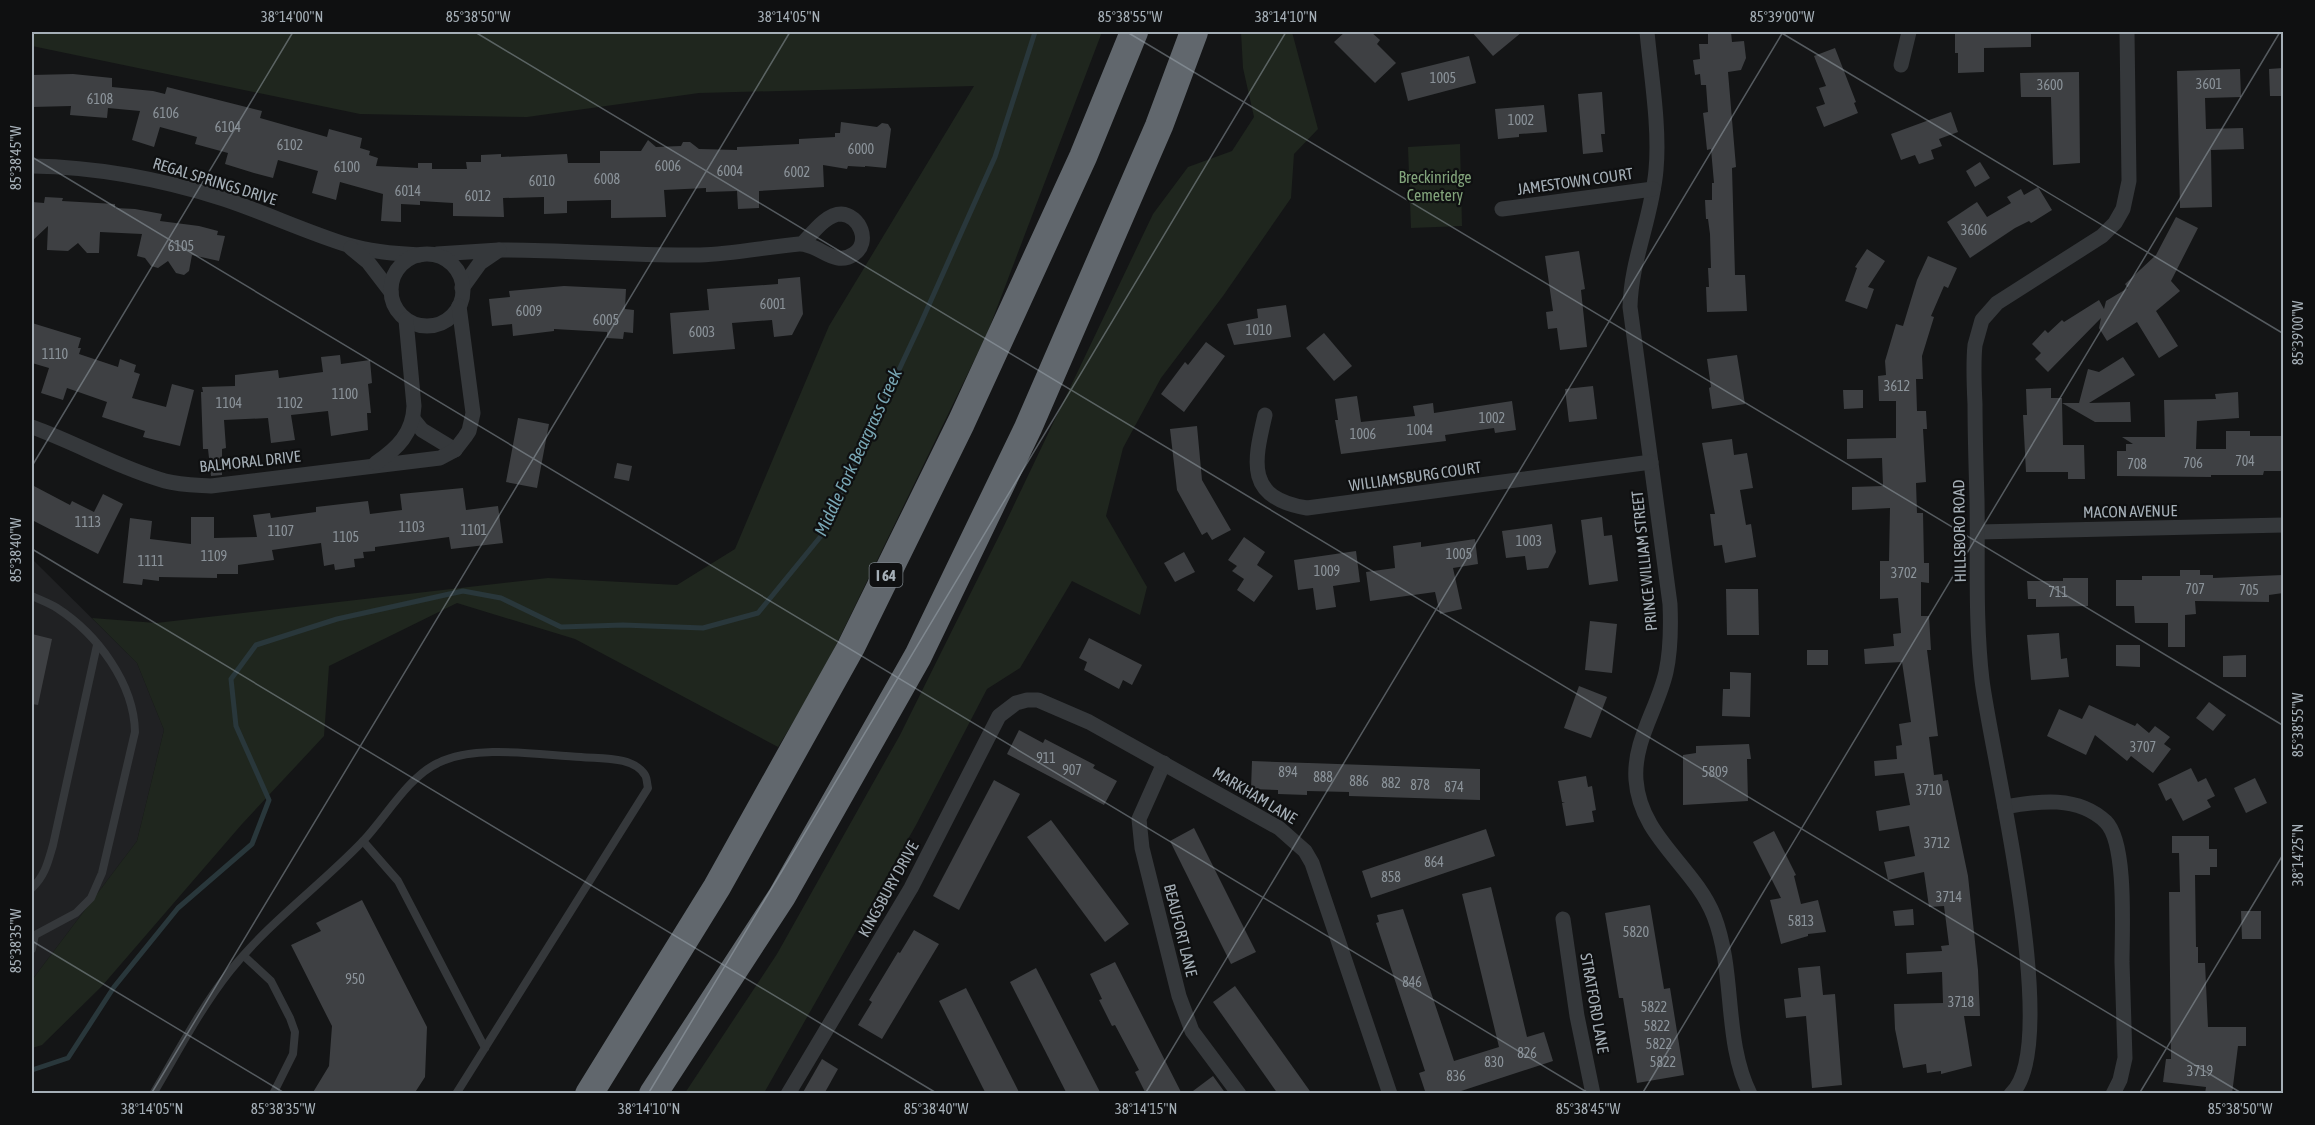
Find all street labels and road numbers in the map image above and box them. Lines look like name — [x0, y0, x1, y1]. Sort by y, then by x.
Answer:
street label: REGAL SPRINGS DRIVE — [151, 154, 279, 208]
street label: JAMESTOWN COURT — [1516, 164, 1634, 198]
street label: BALMORAL DRIVE — [199, 447, 302, 475]
street label: WILLIAMSBURG COURT — [1348, 458, 1482, 494]
street label: HILLSBORO ROAD — [1949, 479, 1969, 583]
street label: PRINCE WILLIAM STREET — [1628, 490, 1660, 632]
street label: MACON AVENUE — [2083, 501, 2177, 521]
road number: I 64 — [870, 563, 902, 587]
street label: MARKHAM LANE — [1210, 763, 1300, 827]
street label: KINGSBURY DRIVE — [854, 838, 922, 940]
street label: BEAUFORT LANE — [1161, 882, 1201, 978]
street label: STRATFORD LANE — [1577, 952, 1613, 1055]

